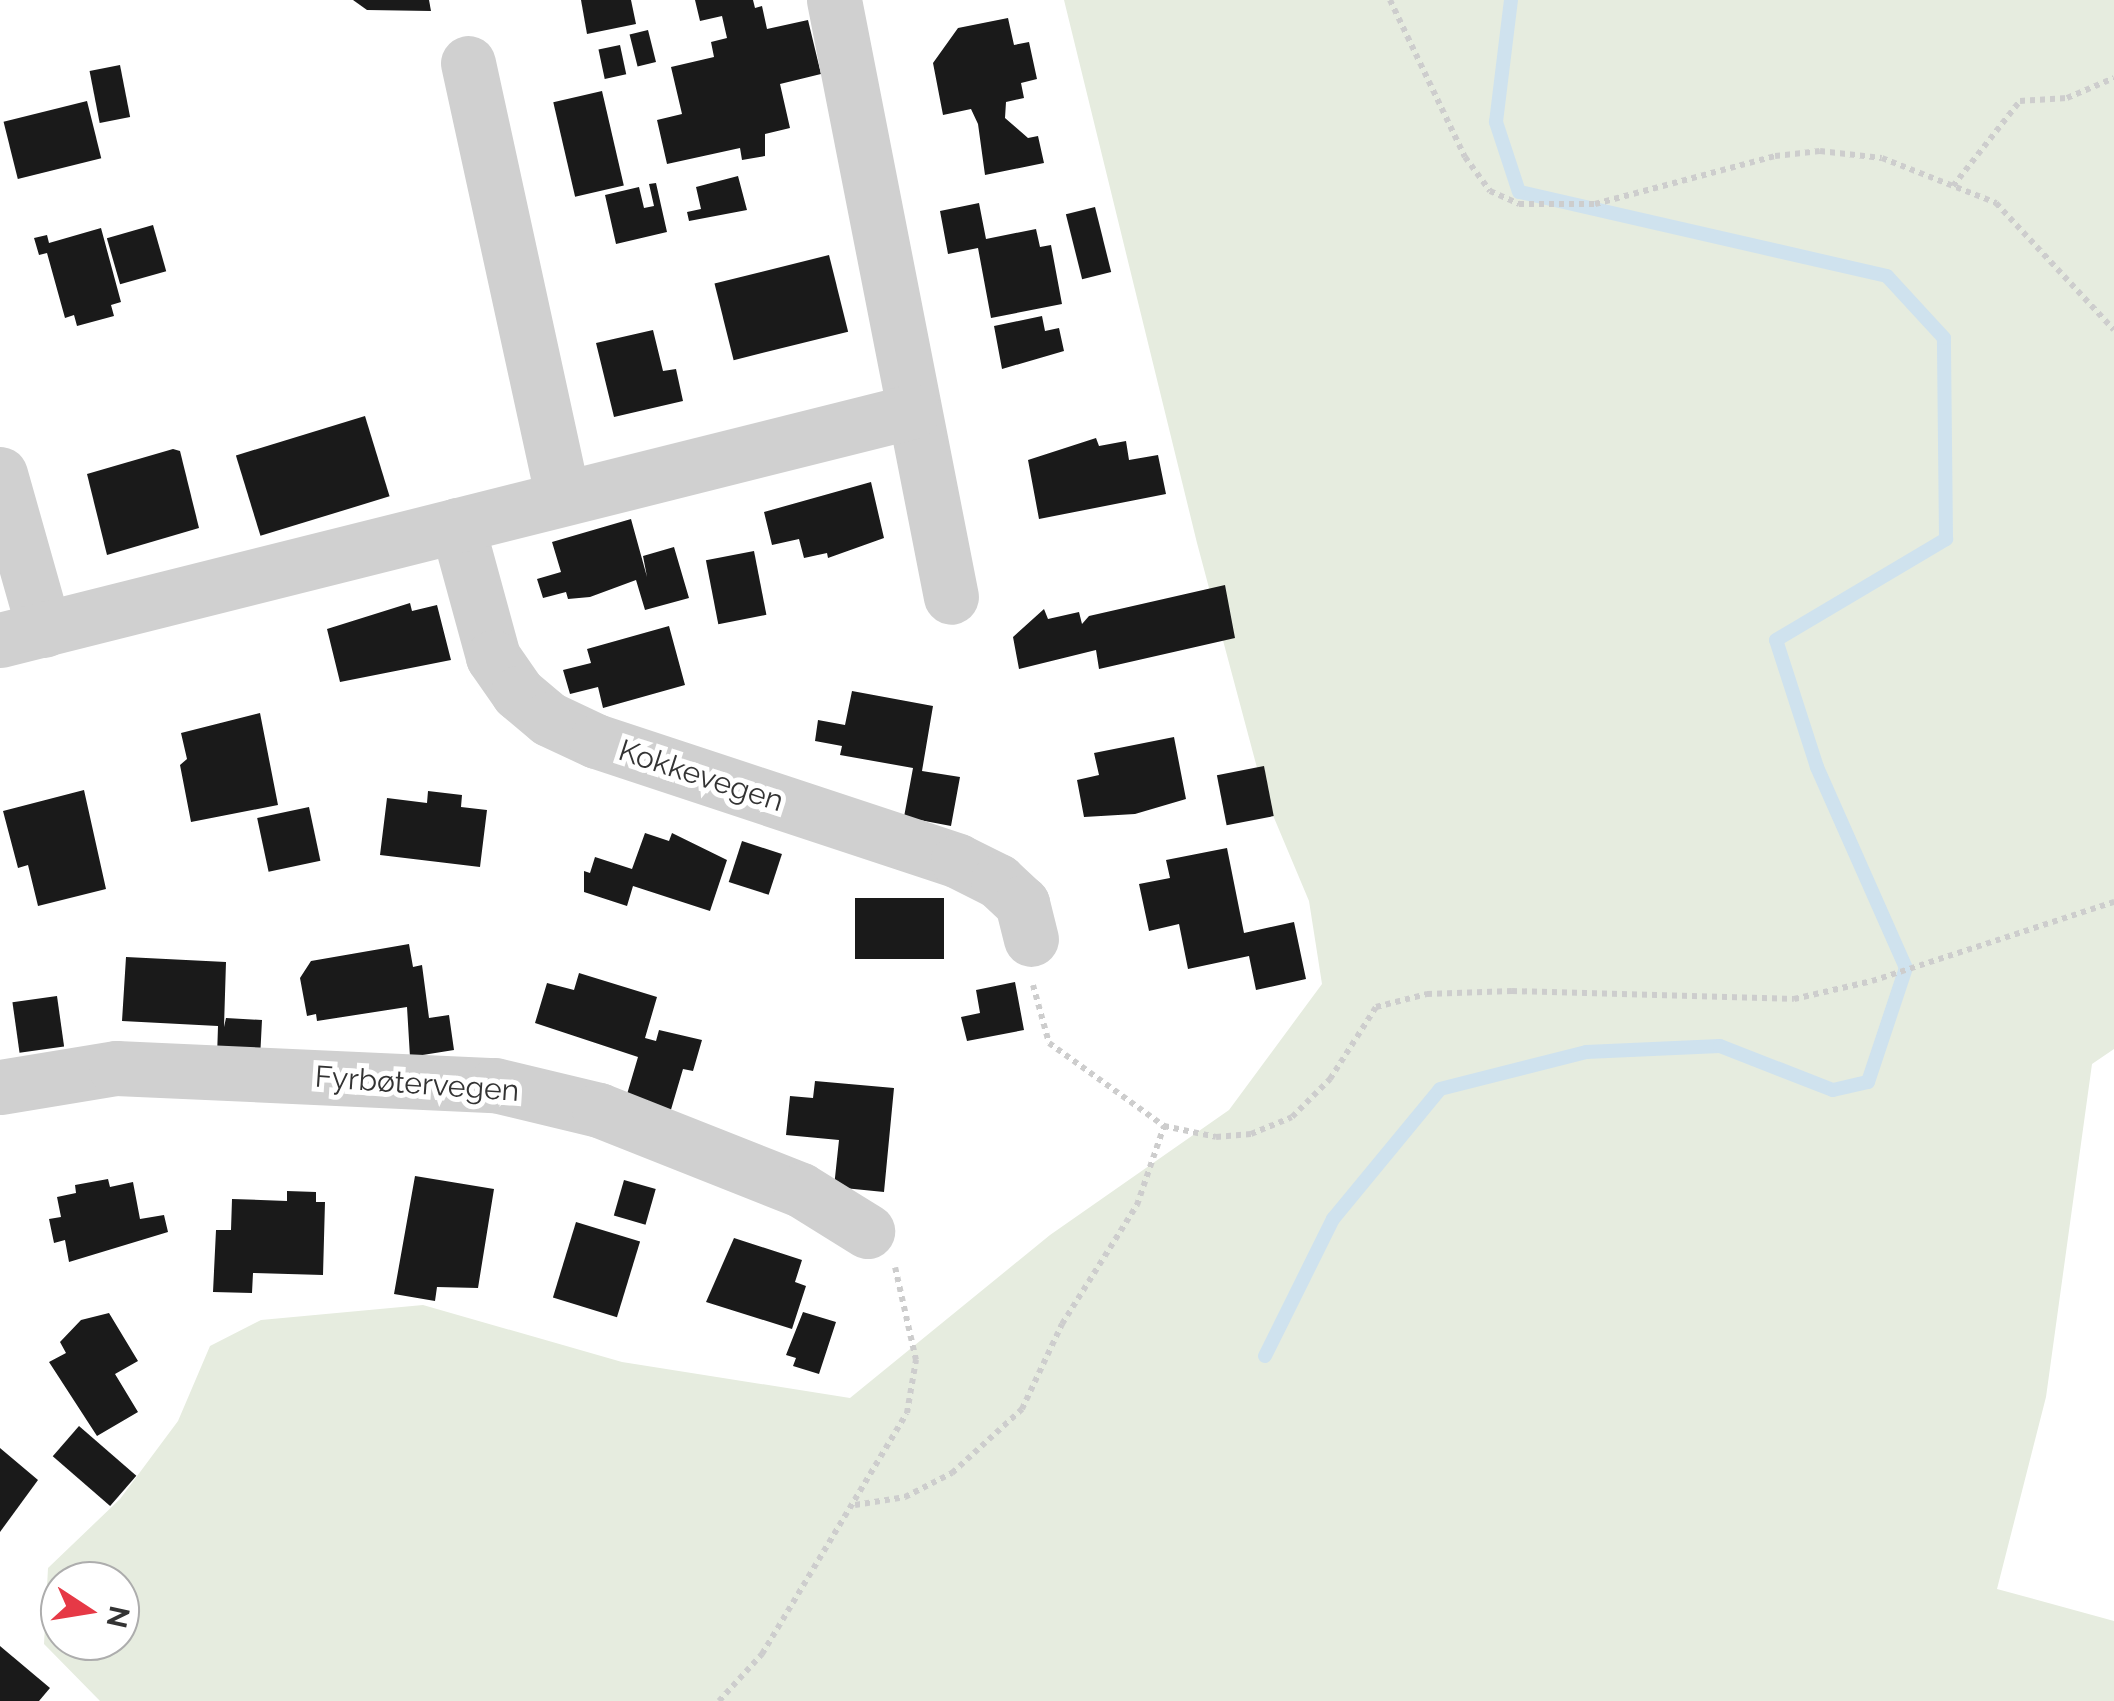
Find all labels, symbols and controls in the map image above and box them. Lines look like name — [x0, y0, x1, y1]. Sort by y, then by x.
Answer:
street label: Kokkevegen — [614, 732, 788, 820]
street label: Fyrbøtervegen — [314, 1059, 520, 1109]
north arrow — [40, 1561, 140, 1661]
text: N — [100, 1603, 136, 1631]

